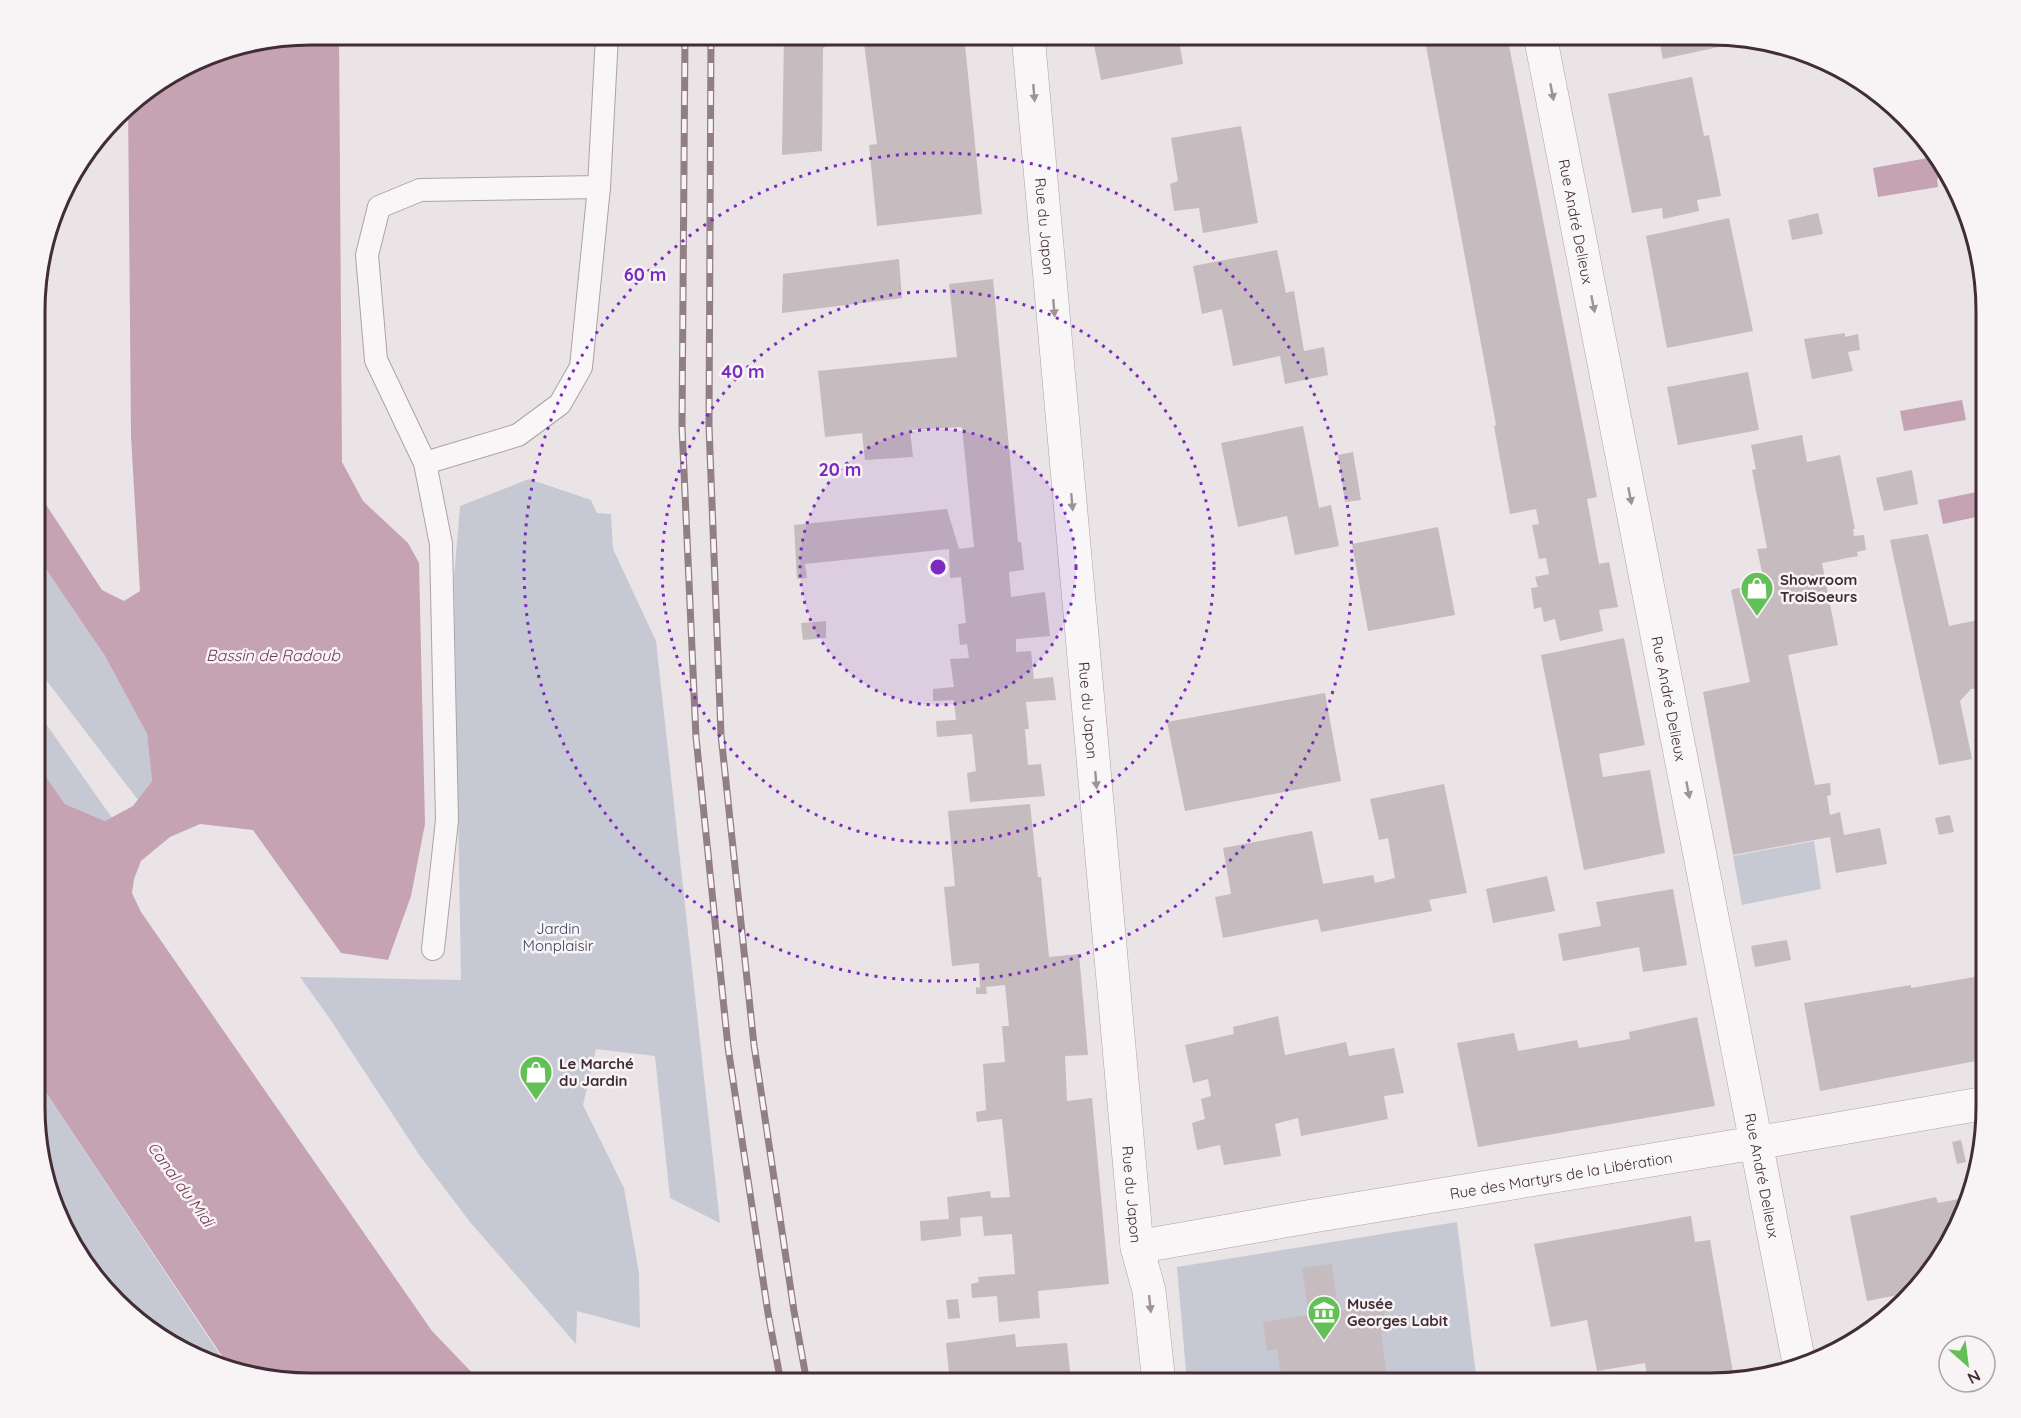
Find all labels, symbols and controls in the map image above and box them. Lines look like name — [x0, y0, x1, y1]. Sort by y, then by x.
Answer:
one-way arrow — [1548, 83, 1557, 102]
one-way arrow — [1029, 84, 1039, 103]
street label: Rue André Delieux — [1555, 157, 1598, 286]
street label: Rue du Japon — [1031, 177, 1059, 276]
text: 60 m — [624, 263, 666, 286]
one-way arrow — [1589, 295, 1598, 314]
one-way arrow — [1049, 299, 1059, 318]
text: 40 m — [721, 360, 765, 383]
text: 20 m — [819, 458, 861, 481]
one-way arrow — [1626, 486, 1635, 505]
one-way arrow — [1067, 493, 1077, 512]
centre of rings — [928, 557, 948, 577]
shop icon: Showroom TroiSoeurs — [1739, 570, 1775, 617]
place label: Showroom TroiSoeurs — [1780, 570, 1857, 606]
street label: Rue André Delieux — [1648, 634, 1691, 763]
water label: Bassin de Radoub — [206, 645, 341, 665]
street label: Rue du Japon — [1075, 661, 1103, 760]
one-way arrow — [1091, 771, 1101, 790]
one-way arrow — [1684, 781, 1693, 800]
park label: Jardin Monplaisir — [523, 919, 594, 955]
shop icon: Le Marché du Jardin — [518, 1054, 554, 1101]
place label: Le Marché du Jardin — [559, 1054, 634, 1090]
street label: Rue André Delieux — [1741, 1111, 1784, 1240]
water label: Canal du Midi — [143, 1138, 220, 1232]
street label: Rue du Japon — [1118, 1145, 1146, 1244]
street label: Rue des Martyrs de la Libération — [1448, 1147, 1674, 1203]
museum icon: Musée Georges Labit — [1306, 1294, 1342, 1341]
place label: Musée Georges Labit — [1347, 1294, 1448, 1330]
one-way arrow — [1145, 1295, 1155, 1314]
north arrow — [1937, 1334, 1997, 1394]
text: N — [1964, 1366, 1984, 1389]

